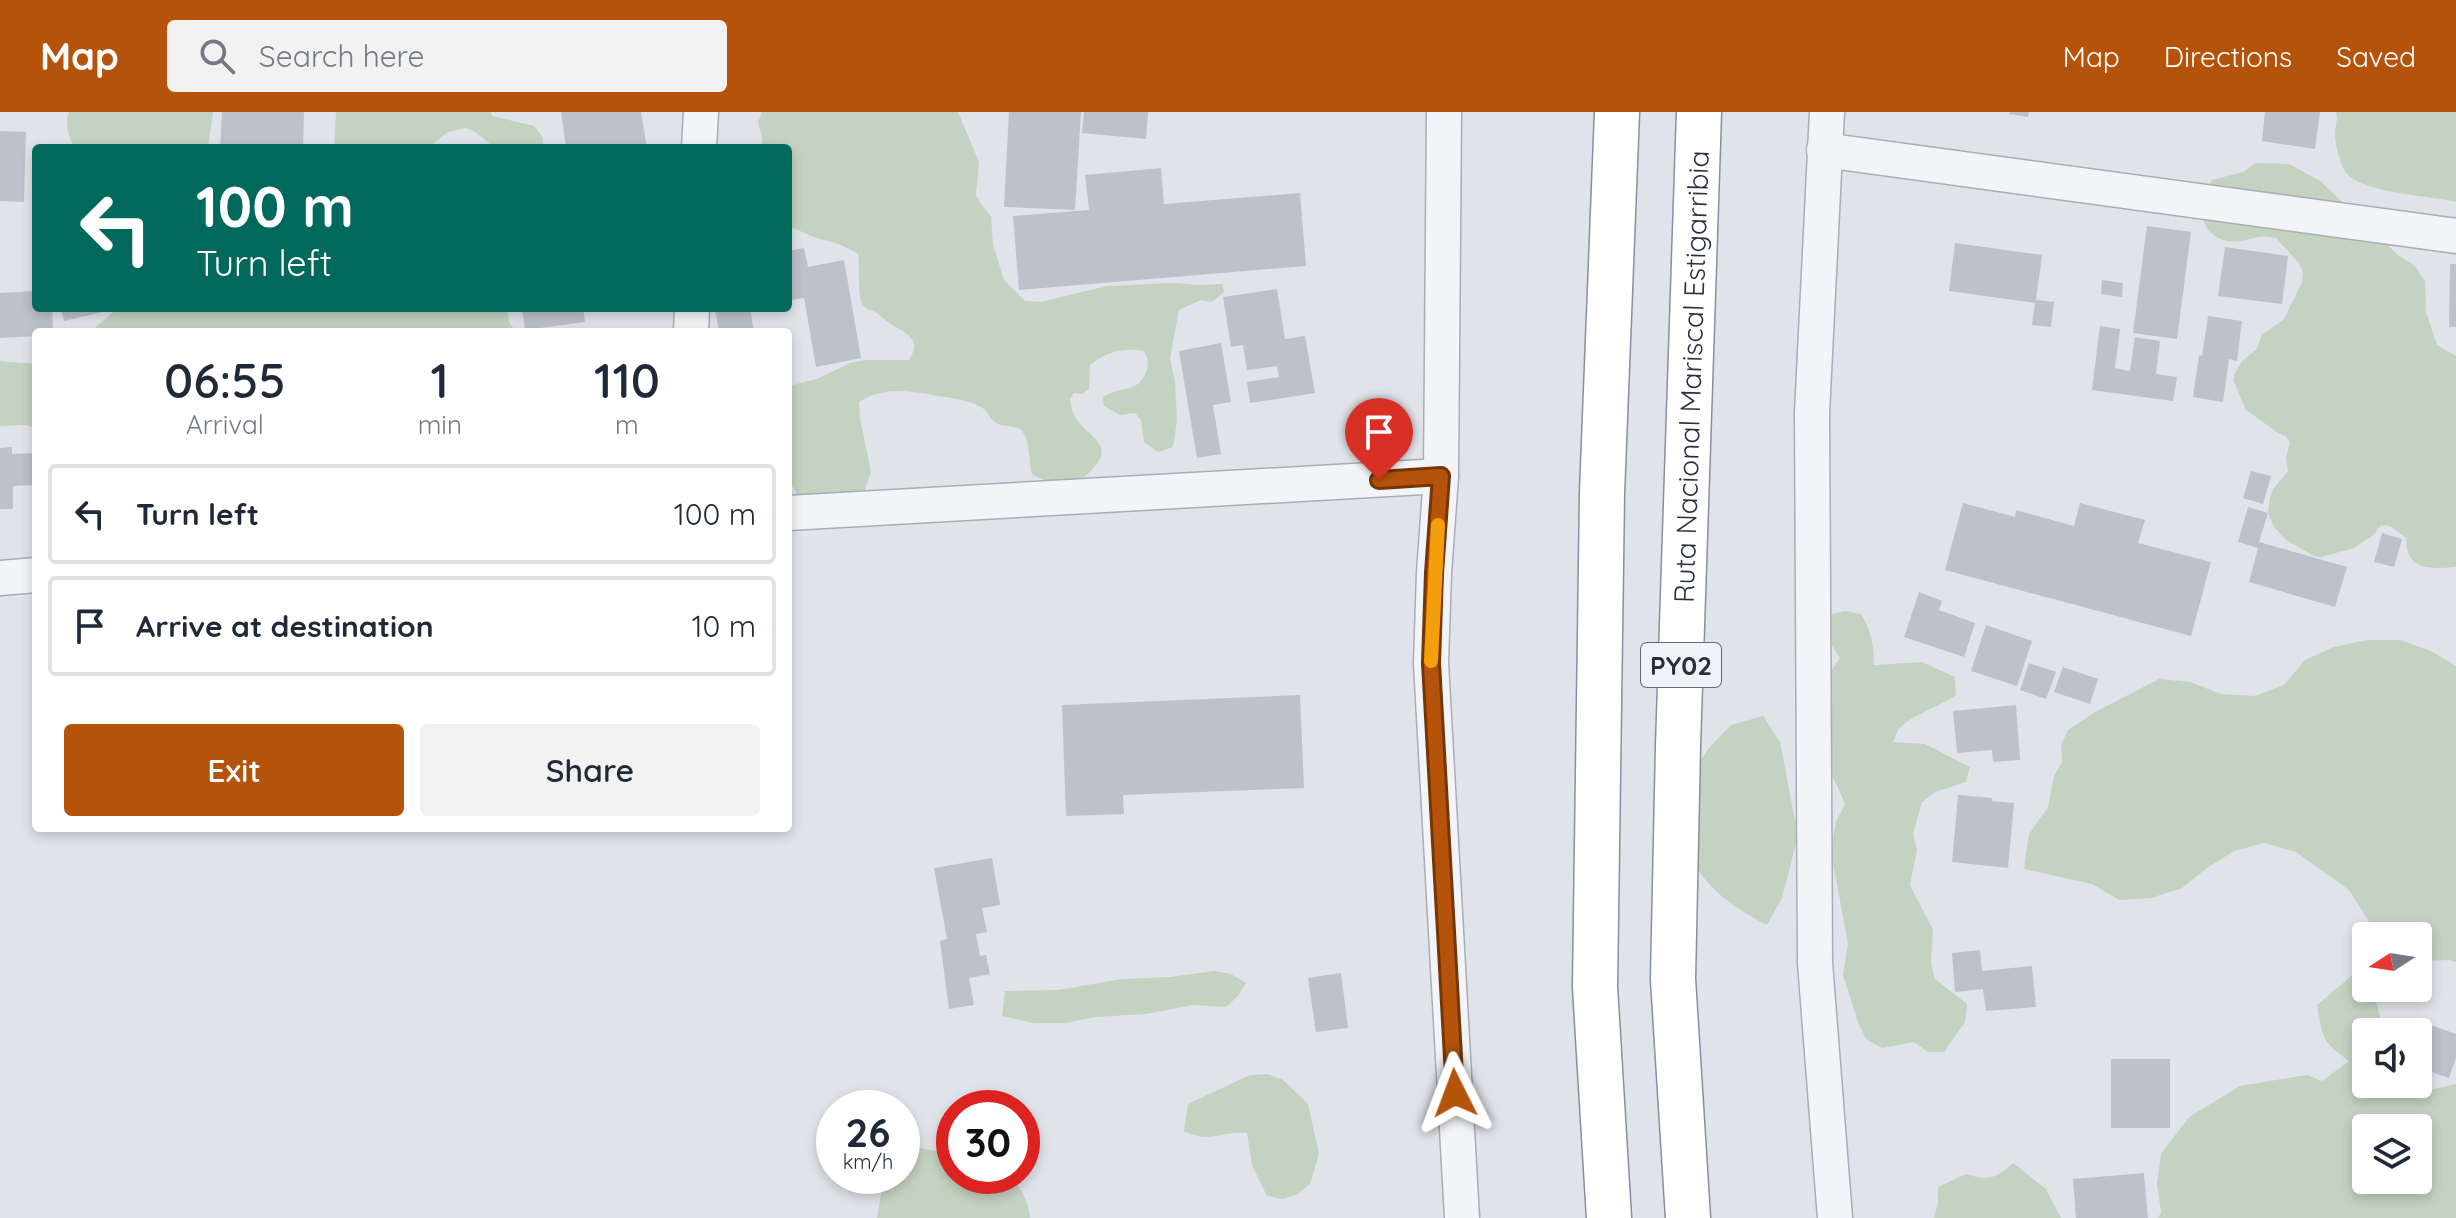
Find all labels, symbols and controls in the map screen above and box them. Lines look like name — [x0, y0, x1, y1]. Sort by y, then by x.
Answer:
search box — [167, 20, 727, 92]
text: Map — [40, 32, 119, 80]
icon: search — [195, 34, 239, 78]
text: Search here — [259, 37, 424, 75]
text: Map — [2063, 39, 2120, 74]
text: Directions — [2164, 39, 2292, 74]
text: Saved — [2336, 39, 2416, 74]
street label: Ruta Nacional Mariscal Estigarribia — [1665, 150, 1715, 603]
text: 100 m — [196, 171, 354, 241]
icon: left — [64, 176, 168, 280]
text: Turn left — [196, 240, 332, 285]
text: 06:55 — [164, 350, 286, 410]
text: 1 — [431, 350, 449, 410]
text: 110 — [594, 350, 660, 410]
pin — [1345, 398, 1413, 480]
text: Arrival — [186, 408, 264, 441]
text: min — [418, 408, 462, 441]
text: m — [615, 408, 639, 441]
icon: arrive — [1357, 410, 1401, 454]
icon: left — [68, 492, 112, 536]
text: Turn left — [136, 495, 259, 533]
text: 100 m — [674, 495, 756, 533]
icon: arrive — [68, 604, 112, 648]
text: Arrive at destination — [136, 607, 434, 645]
text: 10 m — [692, 607, 756, 645]
road number: PY02 — [1641, 643, 1721, 687]
button: Exit — [64, 724, 404, 816]
button: Share — [420, 724, 760, 816]
north arrow — [2352, 922, 2432, 1002]
map controls — [2352, 922, 2432, 1194]
button: sound — [2352, 1018, 2432, 1098]
position arrow — [1413, 1051, 1497, 1135]
speed limit sign: 30 — [936, 1090, 1040, 1194]
text: 26 — [846, 1107, 890, 1157]
button: layers — [2352, 1114, 2432, 1194]
text: km/h — [843, 1149, 893, 1174]

